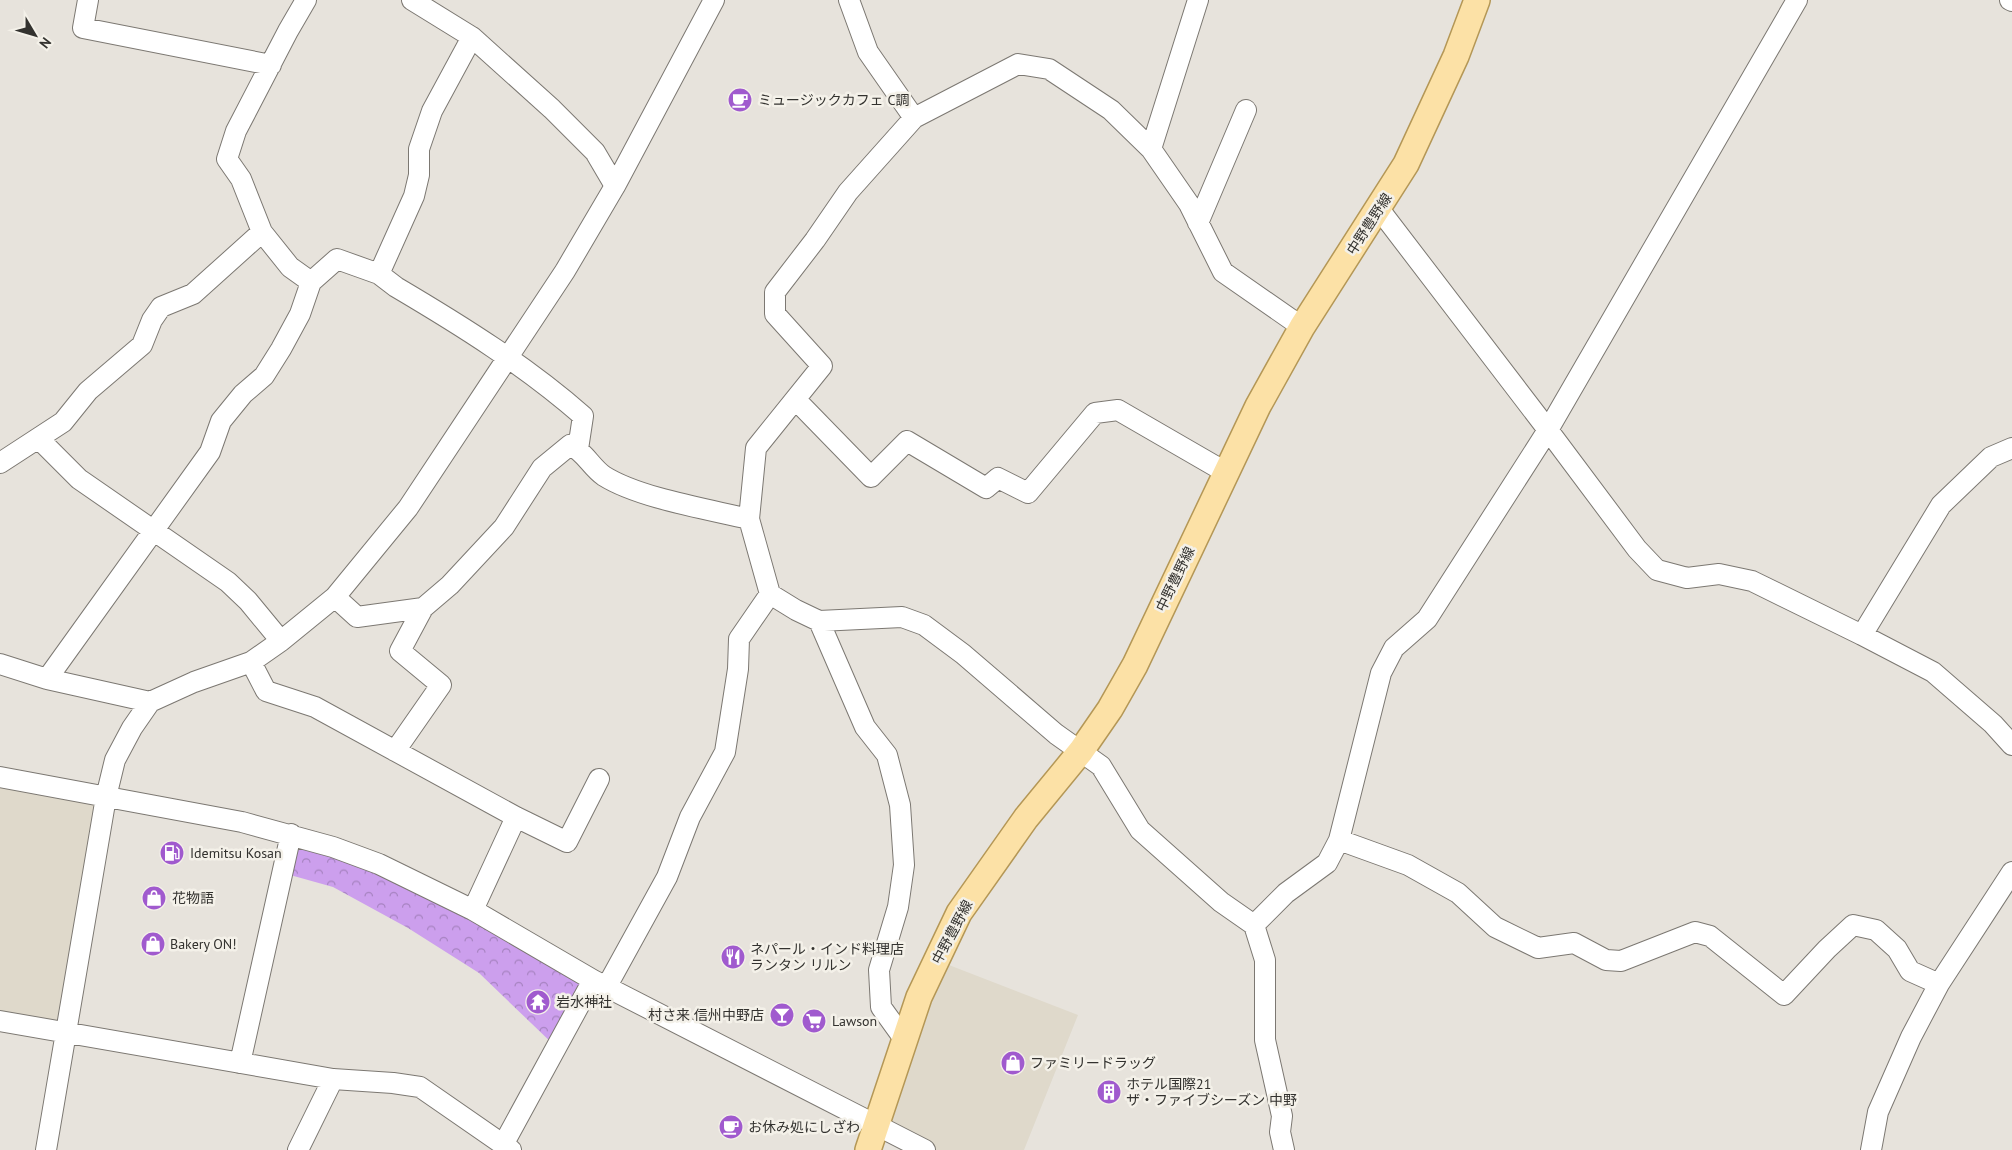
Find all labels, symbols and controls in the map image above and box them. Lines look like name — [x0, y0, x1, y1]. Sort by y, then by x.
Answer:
north arrow — [10, 10, 60, 60]
text: N — [35, 34, 55, 52]
cafe icon: ミュージックカフェ C調 — [727, 87, 753, 113]
place label: ミュージックカフェ C調 — [758, 91, 909, 109]
street label: 中野豊野線 — [1342, 190, 1396, 258]
street label: 中野豊野線 — [1152, 544, 1198, 614]
fuel station icon: Idemitsu Kosan — [159, 840, 185, 866]
place label: Idemitsu Kosan — [190, 844, 282, 862]
shop icon: 花物語 — [141, 885, 167, 911]
place label: 花物語 — [172, 889, 214, 907]
street label: 中野豊野線 — [928, 897, 976, 967]
shop icon: Bakery ON! — [140, 931, 166, 957]
place label: Bakery ON! — [170, 935, 237, 953]
place label: ネパール・インド料理店 ランタン リルン — [750, 940, 904, 974]
restaurant icon: ネパール・インド料理店 ランタン リルン — [720, 944, 746, 970]
temple icon: 岩水神社 — [525, 989, 551, 1015]
place label: 岩水神社 — [556, 993, 612, 1011]
bar icon: 村さ来 信州中野店 — [769, 1002, 795, 1028]
place label: 村さ来 信州中野店 — [648, 1006, 764, 1024]
supermarket icon: Lawson — [801, 1008, 827, 1034]
place label: Lawson — [832, 1012, 877, 1030]
shop icon: ファミリードラッグ — [1000, 1050, 1026, 1076]
place label: ファミリードラッグ — [1030, 1054, 1156, 1072]
place label: ホテル国際21 ザ・ファイブシーズン 中野 — [1126, 1075, 1297, 1109]
building icon: ホテル国際21 ザ・ファイブシーズン 中野 — [1096, 1079, 1122, 1105]
cafe icon: お休み処にしざわ — [718, 1114, 744, 1140]
place label: お休み処にしざわ — [748, 1118, 860, 1136]

